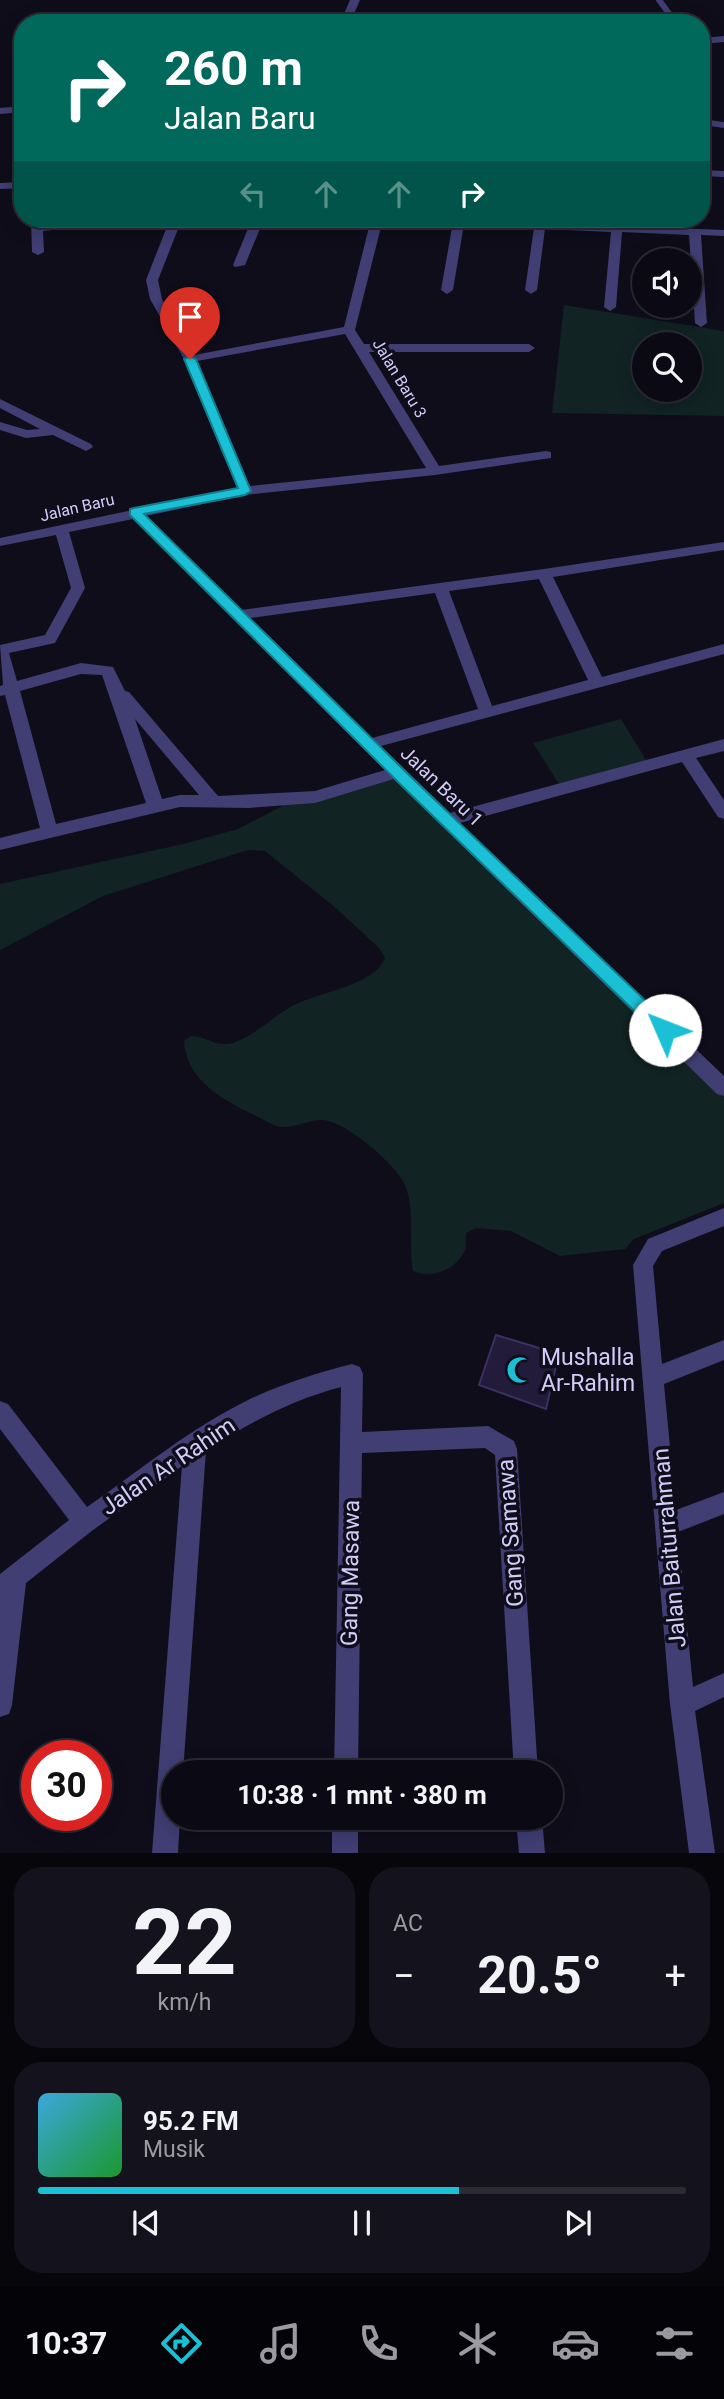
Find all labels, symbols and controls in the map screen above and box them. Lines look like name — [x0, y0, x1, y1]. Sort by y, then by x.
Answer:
text: 260 m — [164, 40, 303, 97]
icon: right — [49, 42, 140, 133]
text: Jalan Baru — [164, 99, 316, 137]
icon: left — [234, 175, 272, 213]
icon: ahead — [307, 175, 345, 213]
icon: ahead — [380, 175, 418, 213]
icon: right — [453, 175, 491, 213]
map controls — [632, 248, 702, 402]
button: sound — [632, 248, 702, 318]
pin — [160, 287, 220, 359]
icon: arrive — [171, 298, 209, 336]
button: search — [632, 332, 702, 402]
street label: Jalan Baru 3 — [369, 335, 431, 421]
street label: Jalan Baru — [38, 490, 116, 525]
street label: Jalan Baru 1 — [396, 741, 488, 831]
position arrow — [628, 993, 702, 1067]
place label: Mushalla Ar-Rahim — [541, 1344, 635, 1397]
mosque icon: Mushalla Ar-Rahim — [505, 1355, 535, 1385]
street label: Jalan Ar Rahim — [96, 1412, 240, 1521]
street label: Jalan Baiturrahman — [647, 1447, 692, 1649]
street label: Gang Samawa — [492, 1458, 529, 1608]
street label: Gang Masawa — [336, 1500, 365, 1646]
speed limit sign: 30 — [21, 1740, 112, 1831]
text: 10:38 · 1 mnt · 380 m — [237, 1780, 487, 1810]
text: 22 — [132, 1890, 237, 1996]
text: AC — [393, 1910, 423, 1937]
text: 20.5° — [477, 1945, 602, 2006]
text: − — [393, 1954, 415, 1998]
text: + — [664, 1954, 686, 1998]
text: km/h — [158, 1989, 212, 2016]
text: 95.2 FM — [143, 2106, 239, 2136]
text: Musik — [143, 2136, 205, 2163]
icon: previous — [127, 2204, 165, 2242]
icon: pause — [343, 2204, 381, 2242]
icon: next — [559, 2204, 597, 2242]
icon: directions — [157, 2319, 206, 2368]
icon: music — [256, 2319, 305, 2368]
icon: phone — [354, 2319, 403, 2368]
icon: climate — [453, 2319, 502, 2368]
icon: car — [551, 2319, 600, 2368]
icon: filters — [650, 2319, 699, 2368]
text: 10:37 — [25, 2324, 107, 2362]

